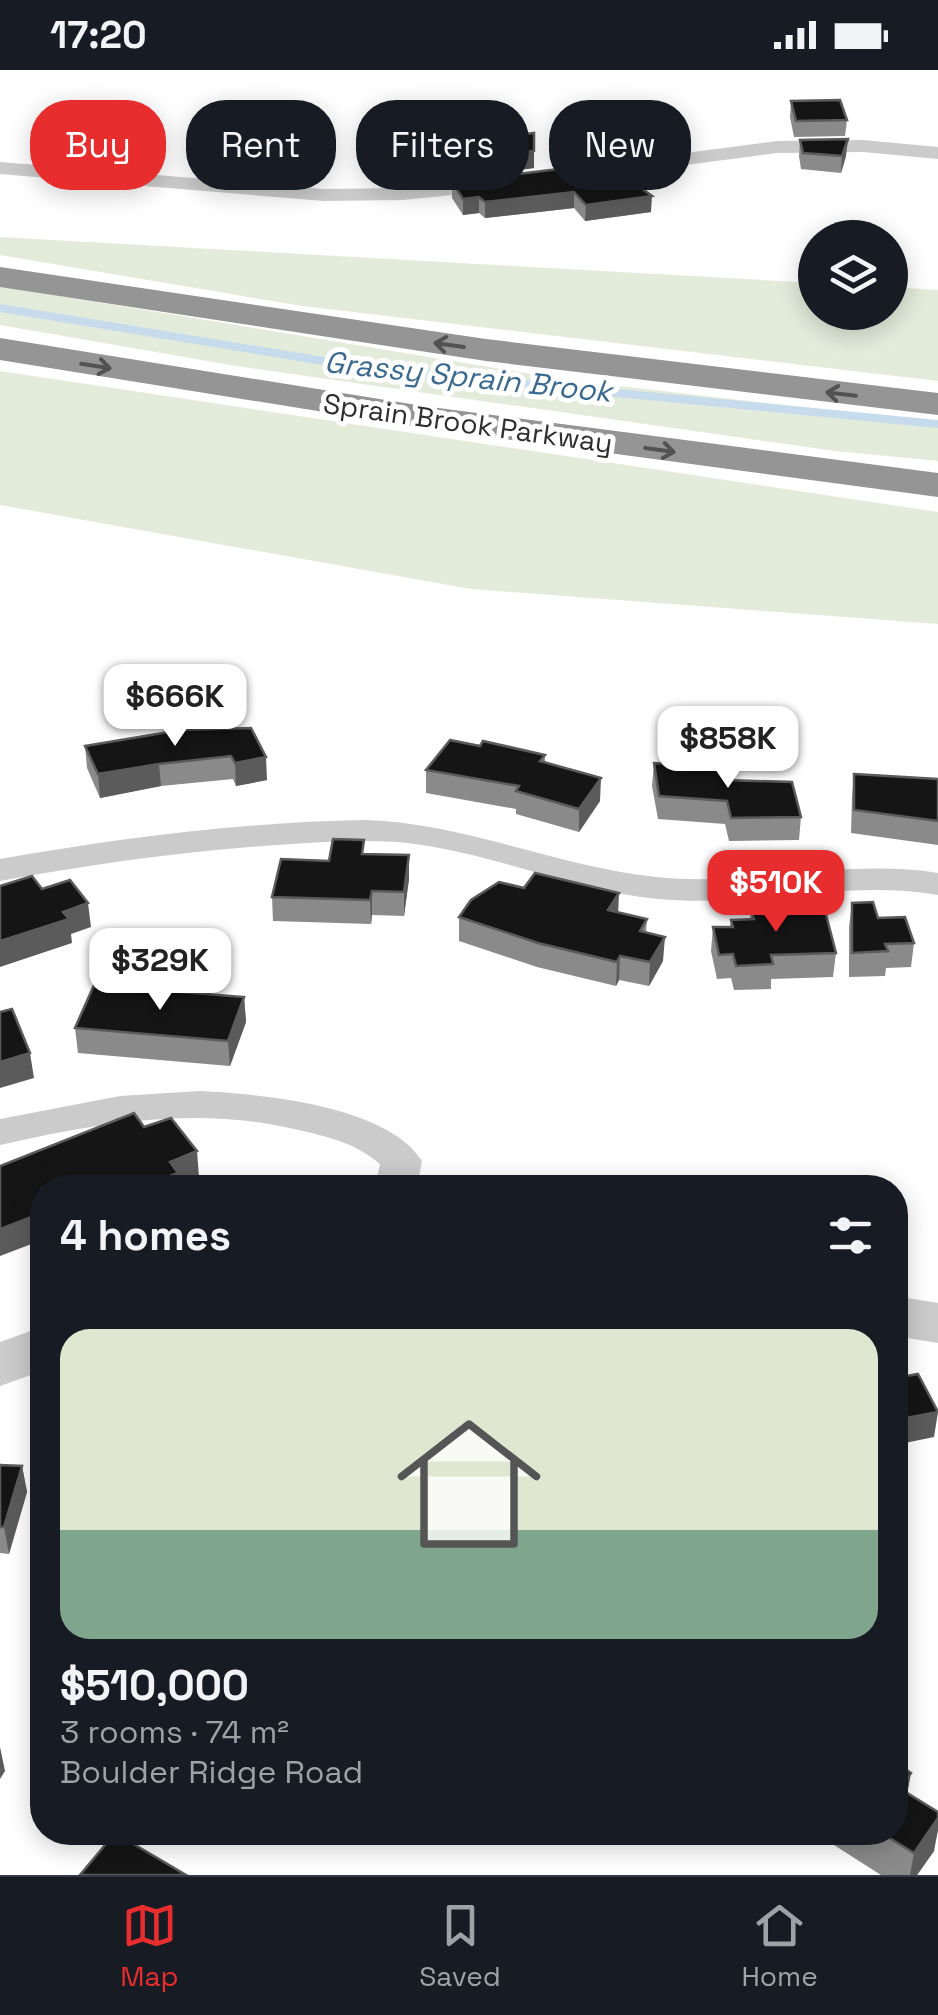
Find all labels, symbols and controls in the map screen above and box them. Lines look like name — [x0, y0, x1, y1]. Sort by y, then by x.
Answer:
text: 17:20 — [50, 11, 147, 59]
chip: Buy — [30, 100, 166, 190]
chip: Rent — [186, 100, 336, 190]
chip: Filters — [356, 100, 529, 190]
chip: New — [549, 100, 691, 190]
map controls — [798, 220, 908, 330]
button: layers — [798, 220, 908, 330]
one-way arrow — [433, 335, 466, 353]
water label: Grassy Sprain Brook — [323, 342, 616, 411]
one-way arrow — [79, 357, 112, 375]
one-way arrow — [825, 384, 858, 403]
street label: Sprain Brook Parkway — [321, 385, 615, 461]
one-way arrow — [643, 441, 675, 459]
pin: $666K — [105, 664, 245, 749]
text: $666K — [126, 676, 224, 716]
pin: $858K — [658, 706, 798, 791]
text: $858K — [679, 718, 777, 758]
pin: $510K — [706, 850, 846, 935]
text: $510K — [729, 862, 823, 902]
pin: $329K — [90, 928, 230, 1013]
text: $329K — [111, 940, 209, 980]
icon: filters — [823, 1208, 878, 1263]
text: 4 homes — [60, 1209, 231, 1262]
icon: home — [379, 1394, 559, 1574]
text: $510,000 — [60, 1659, 249, 1712]
text: 3 rooms · 74 m² — [60, 1712, 289, 1752]
text: Boulder Ridge Road — [60, 1752, 363, 1792]
tab: Map — [120, 1898, 179, 1994]
tab: Saved — [419, 1898, 501, 1994]
tab: Home — [741, 1898, 818, 1994]

